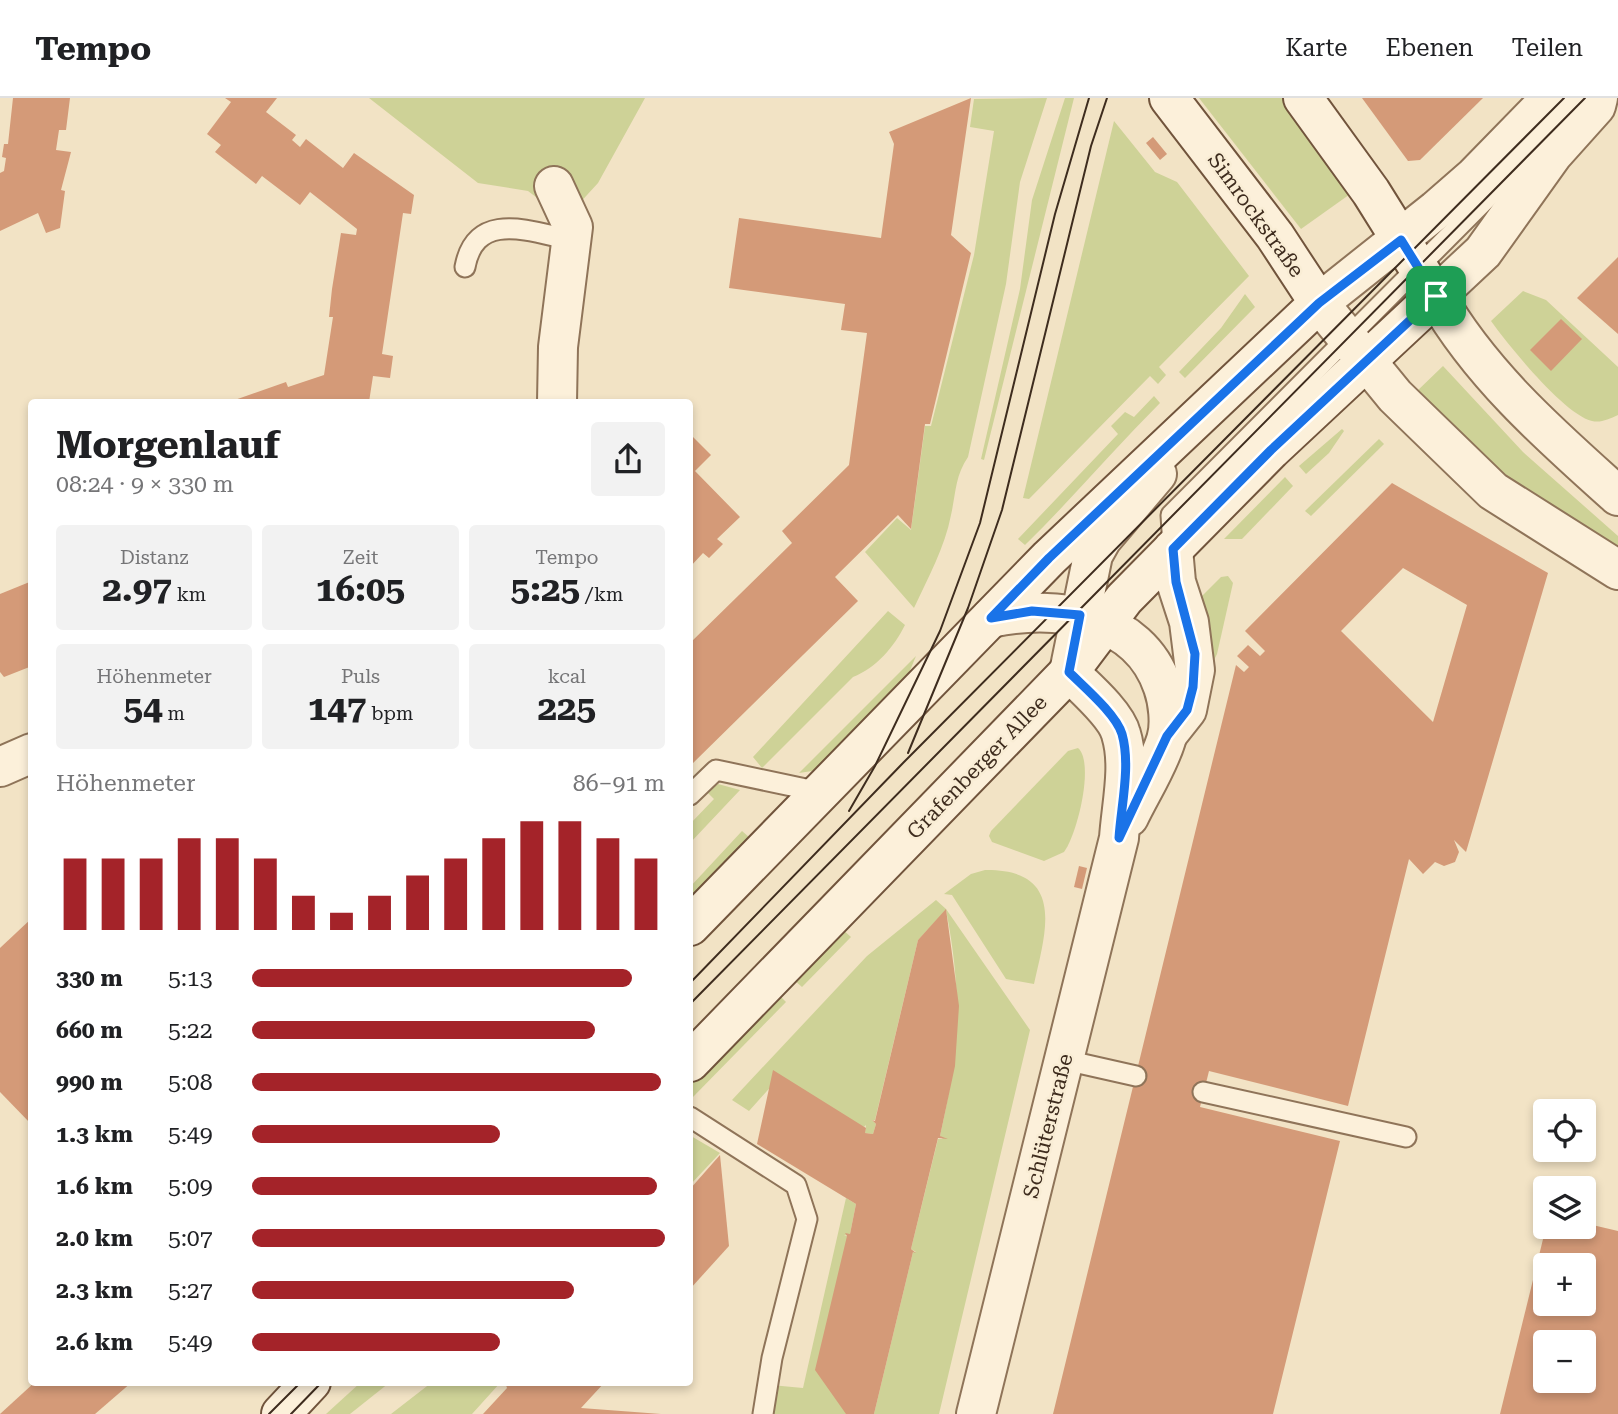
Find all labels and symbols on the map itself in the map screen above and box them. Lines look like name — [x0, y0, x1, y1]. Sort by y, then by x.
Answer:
street label: Simrockstraße — [1203, 148, 1309, 282]
pin — [1406, 266, 1466, 326]
street label: Grafenberger Allee — [902, 690, 1052, 844]
street label: Schlüterstraße — [1018, 1051, 1078, 1201]

